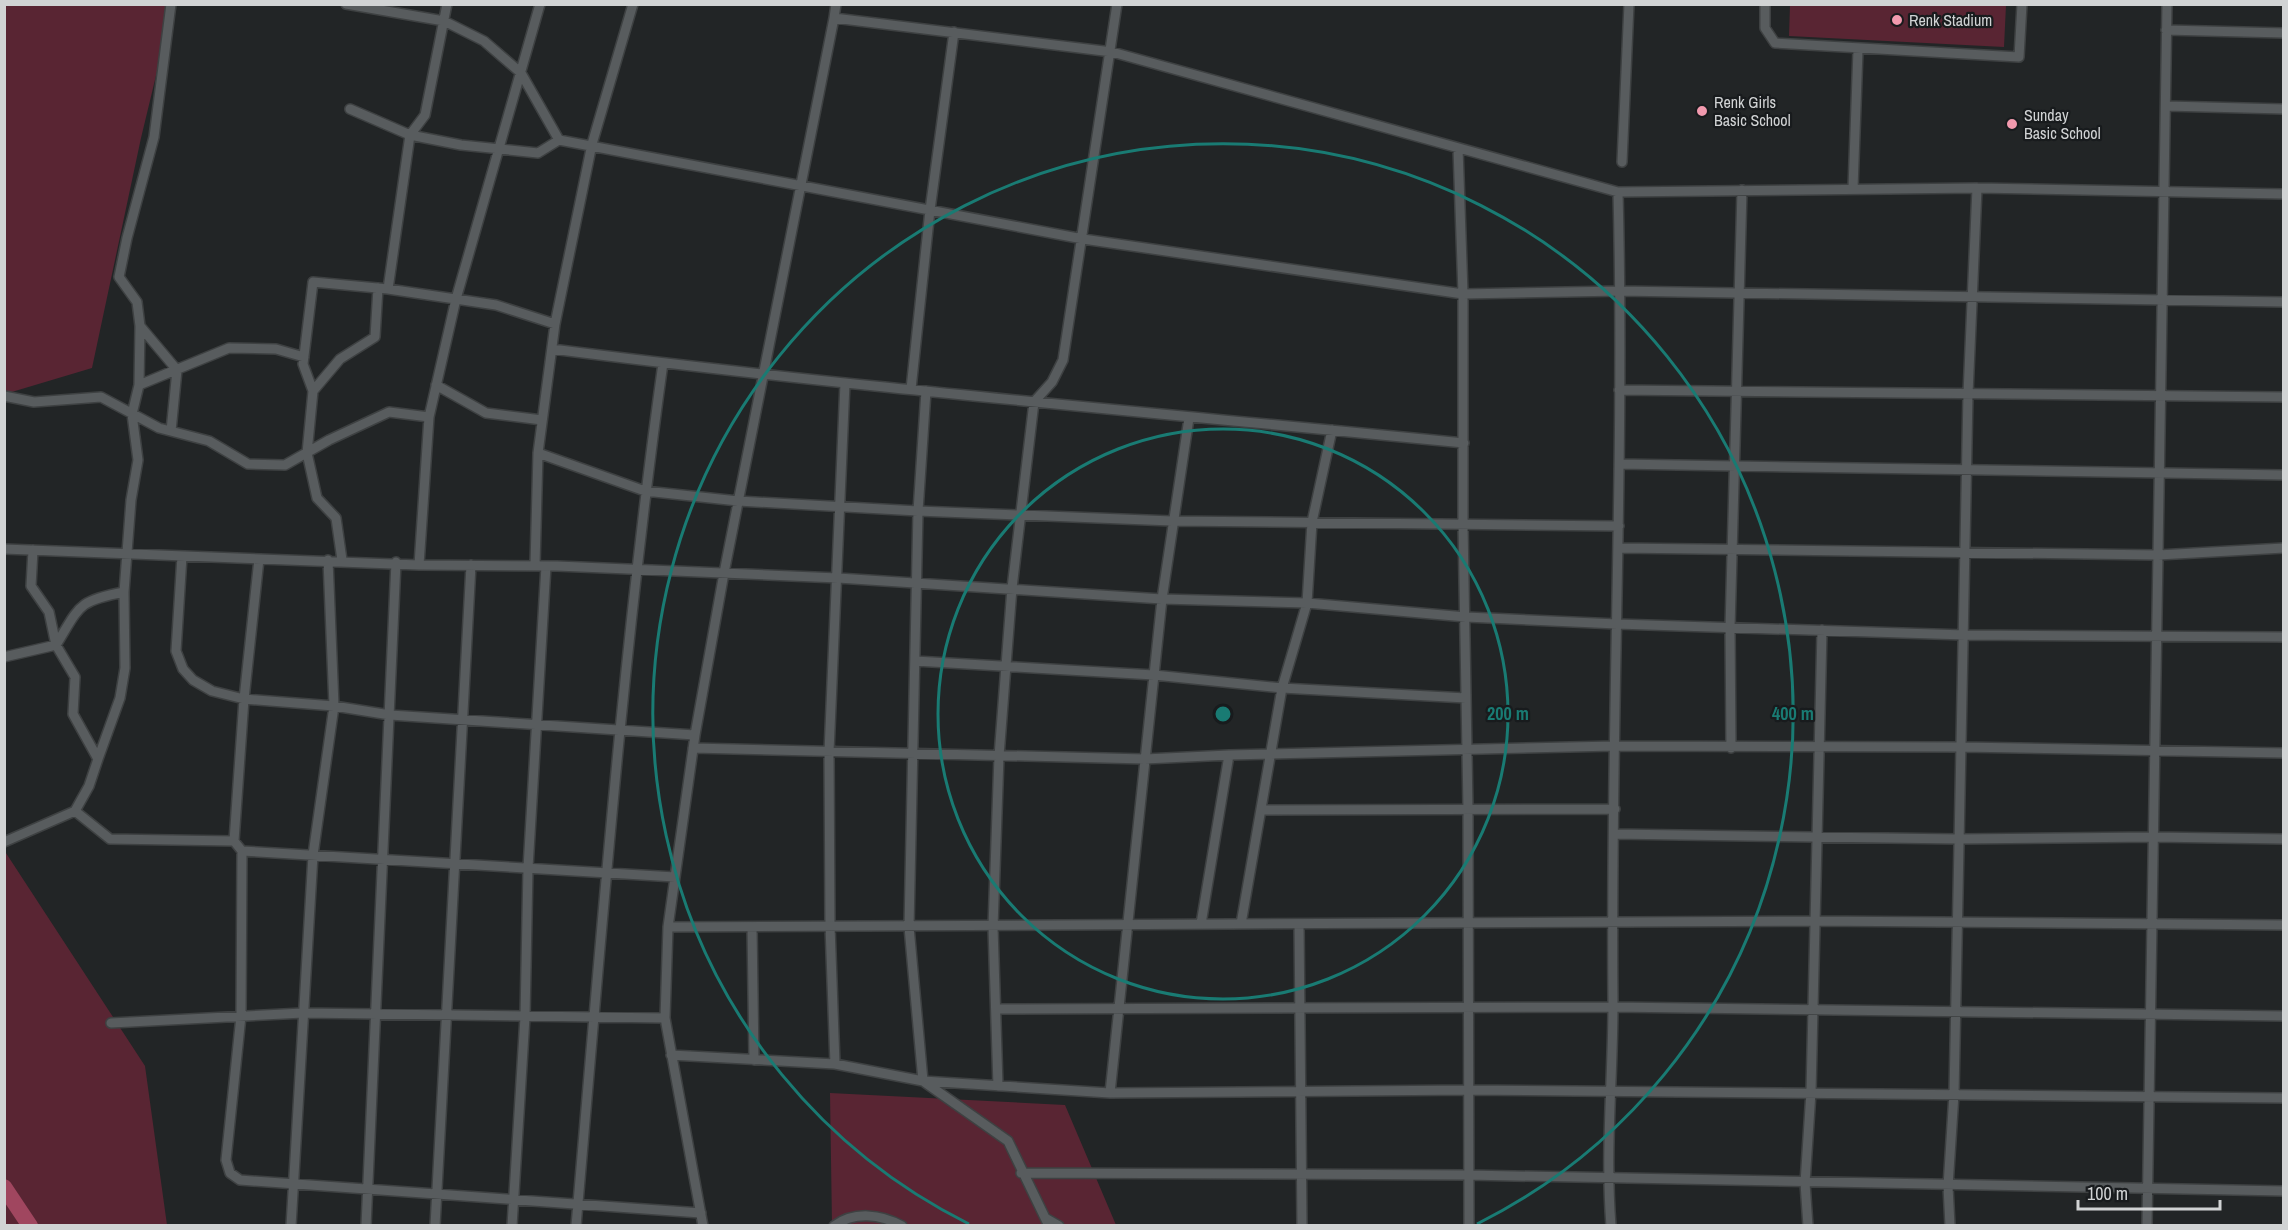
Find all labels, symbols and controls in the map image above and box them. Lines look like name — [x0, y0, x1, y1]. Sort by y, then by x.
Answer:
place label: Renk Stadium — [1909, 9, 1992, 31]
marker: Renk Stadium — [1890, 13, 1904, 27]
place label: Renk Girls Basic School — [1714, 91, 1791, 131]
marker: Renk Girls Basic School — [1695, 104, 1709, 118]
place label: Sunday Basic School — [2024, 104, 2101, 144]
marker: Sunday Basic School — [2005, 117, 2019, 131]
text: 200 m — [1487, 701, 1529, 726]
text: 400 m — [1772, 701, 1814, 726]
centre of rings — [1213, 704, 1233, 724]
scale bar — [2078, 1173, 2220, 1211]
text: 100 m — [2087, 1181, 2128, 1206]

